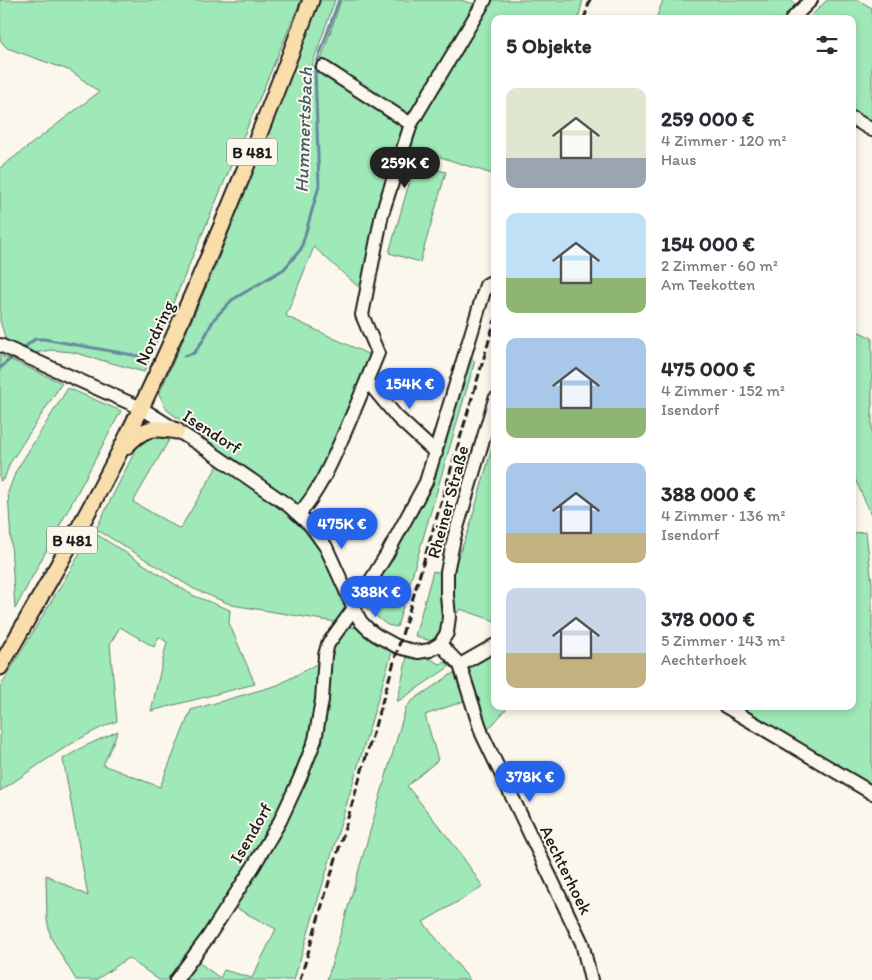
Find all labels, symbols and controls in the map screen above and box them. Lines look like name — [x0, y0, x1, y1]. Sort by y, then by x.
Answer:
icon: filters — [813, 31, 841, 59]
text: 5 Objekte — [506, 33, 592, 58]
water label: Hummertsbach — [290, 67, 317, 193]
text: 259 000 € — [661, 106, 754, 131]
icon: home — [546, 108, 606, 168]
text: 4 Zimmer · 120 m² — [661, 131, 787, 150]
road number: B 481 — [227, 138, 277, 166]
pin: 259K € — [364, 146, 446, 189]
text: Haus — [661, 150, 696, 169]
text: 259K € — [381, 153, 429, 172]
text: 154 000 € — [661, 231, 755, 256]
icon: home — [546, 233, 606, 293]
text: 2 Zimmer · 60 m² — [661, 256, 778, 275]
text: Am Teekotten — [661, 275, 755, 294]
street label: Nordring — [130, 296, 180, 369]
text: 475 000 € — [661, 356, 755, 381]
icon: home — [546, 358, 606, 418]
pin: 154K € — [369, 368, 451, 410]
text: 154K € — [386, 374, 434, 393]
text: 4 Zimmer · 152 m² — [661, 381, 785, 400]
text: Isendorf — [661, 400, 719, 419]
street label: Isendorf — [178, 405, 246, 459]
street label: Rheiner Straße — [422, 443, 474, 561]
text: 388 000 € — [661, 481, 756, 506]
icon: home — [546, 483, 606, 543]
text: 4 Zimmer · 136 m² — [661, 506, 785, 525]
pin: 475K € — [301, 508, 383, 550]
text: 475K € — [318, 514, 366, 533]
text: Isendorf — [661, 525, 719, 544]
road number: B 481 — [47, 526, 97, 554]
pin: 388K € — [335, 576, 417, 618]
text: 388K € — [351, 582, 401, 601]
text: 378 000 € — [661, 606, 755, 631]
icon: home — [546, 608, 606, 668]
text: 5 Zimmer · 143 m² — [661, 631, 785, 650]
text: Aechterhoek — [661, 650, 747, 669]
pin: 378K € — [489, 760, 571, 803]
text: 378K € — [506, 767, 554, 786]
street label: Isendorf — [225, 799, 277, 867]
street label: Aechterhoek — [535, 822, 597, 919]

